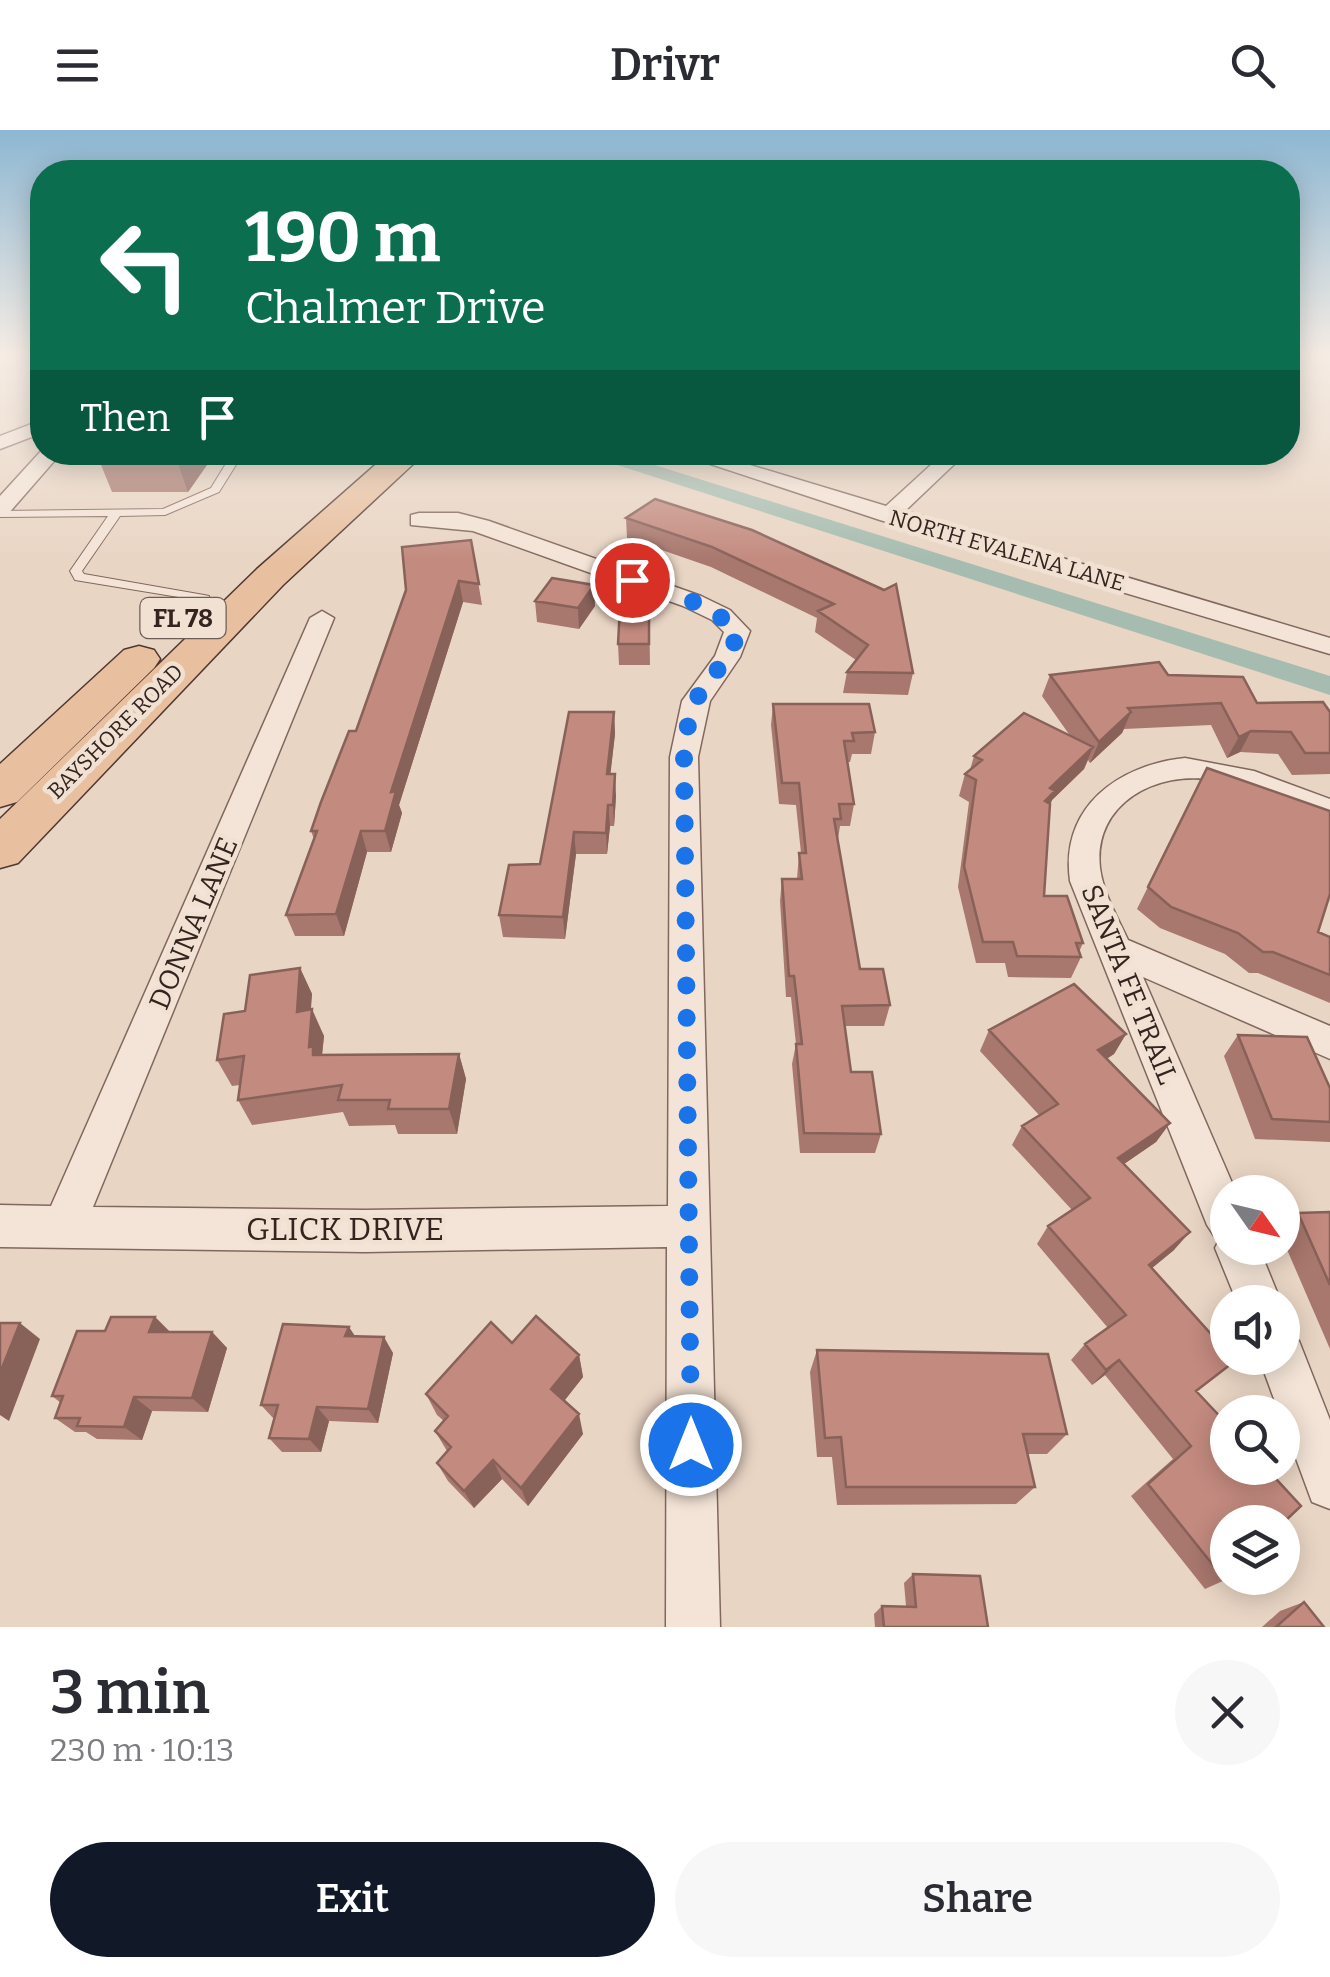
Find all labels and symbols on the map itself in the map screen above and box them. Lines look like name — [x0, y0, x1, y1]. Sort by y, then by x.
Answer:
street label: NORTH EVALENA LANE — [886, 504, 1128, 597]
pin — [590, 538, 675, 623]
road number: FL 78 — [140, 598, 226, 638]
street label: BAYSHORE ROAD — [42, 658, 189, 805]
street label: DONNA LANE — [142, 832, 245, 1014]
street label: SANTA FE TRAIL — [1074, 880, 1185, 1089]
north arrow — [1210, 1175, 1300, 1265]
street label: GLICK DRIVE — [246, 1210, 444, 1248]
position arrow — [639, 1393, 743, 1497]

